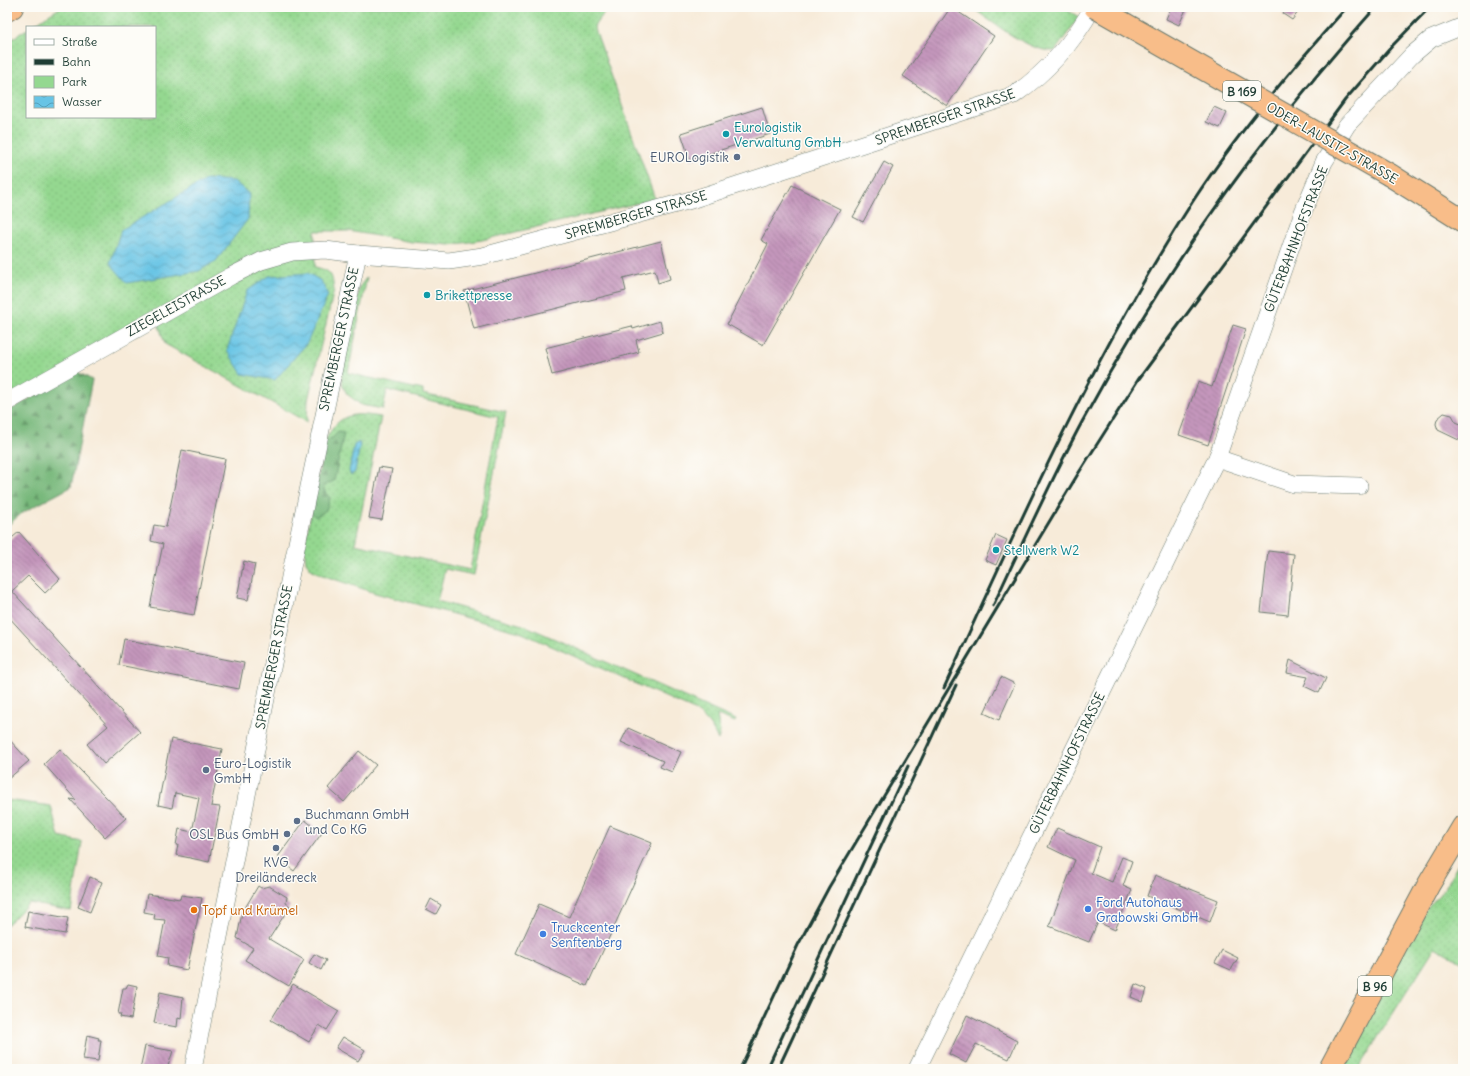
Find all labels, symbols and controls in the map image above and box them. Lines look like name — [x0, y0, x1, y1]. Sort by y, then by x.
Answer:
legend — [26, 26, 156, 118]
text: Straße — [62, 34, 97, 49]
text: Bahn — [62, 54, 91, 69]
text: Park — [62, 74, 87, 89]
road number: B 169 — [1223, 81, 1261, 101]
street label: SPREMBERGER STRASSE — [873, 85, 1018, 149]
text: Wasser — [62, 94, 102, 109]
street label: ODER-LAUSITZ-STRASSE — [1263, 98, 1401, 188]
place label: Eurologistik Verwaltung GmbH — [734, 119, 842, 151]
marker: Eurologistik Verwaltung GmbH — [721, 129, 731, 139]
place label: EUROLogistik — [650, 149, 729, 166]
marker: EUROLogistik — [732, 152, 742, 162]
street label: GÜTERBAHNHOFSTRASSE — [1259, 163, 1332, 315]
street label: SPREMBERGER STRASSE — [563, 186, 709, 243]
street label: SPREMBERGER STRASSE — [315, 265, 363, 413]
street label: ZIEGELEISTRASSE — [123, 272, 229, 340]
place label: Brikettpresse — [435, 287, 512, 304]
marker: Brikettpresse — [422, 290, 432, 300]
place label: Stellwerk W2 — [1004, 542, 1079, 559]
marker: Stellwerk W2 — [991, 545, 1001, 555]
street label: SPREMBERGER STRASSE — [252, 583, 296, 731]
street label: GÜTERBAHNHOFSTRASSE — [1024, 689, 1109, 837]
place label: Euro-Logistik GmbH — [214, 755, 292, 787]
marker: Euro-Logistik GmbH — [201, 765, 211, 775]
place label: Buchmann GmbH und Co KG — [305, 806, 409, 838]
marker: Buchmann GmbH und Co KG — [292, 816, 302, 826]
place label: OSL Bus GmbH — [189, 826, 279, 843]
marker: OSL Bus GmbH — [282, 829, 292, 839]
marker: KVG Dreiländereck — [271, 843, 281, 853]
place label: KVG Dreiländereck — [235, 854, 317, 886]
place label: Ford Autohaus Grabowski GmbH — [1096, 894, 1199, 926]
place label: Topf und Krümel — [202, 902, 298, 919]
marker: Ford Autohaus Grabowski GmbH — [1083, 904, 1093, 914]
marker: Topf und Krümel — [189, 905, 199, 915]
place label: Truckcenter Senftenberg — [551, 919, 622, 951]
marker: Truckcenter Senftenberg — [538, 929, 548, 939]
road number: B 96 — [1358, 976, 1392, 996]

